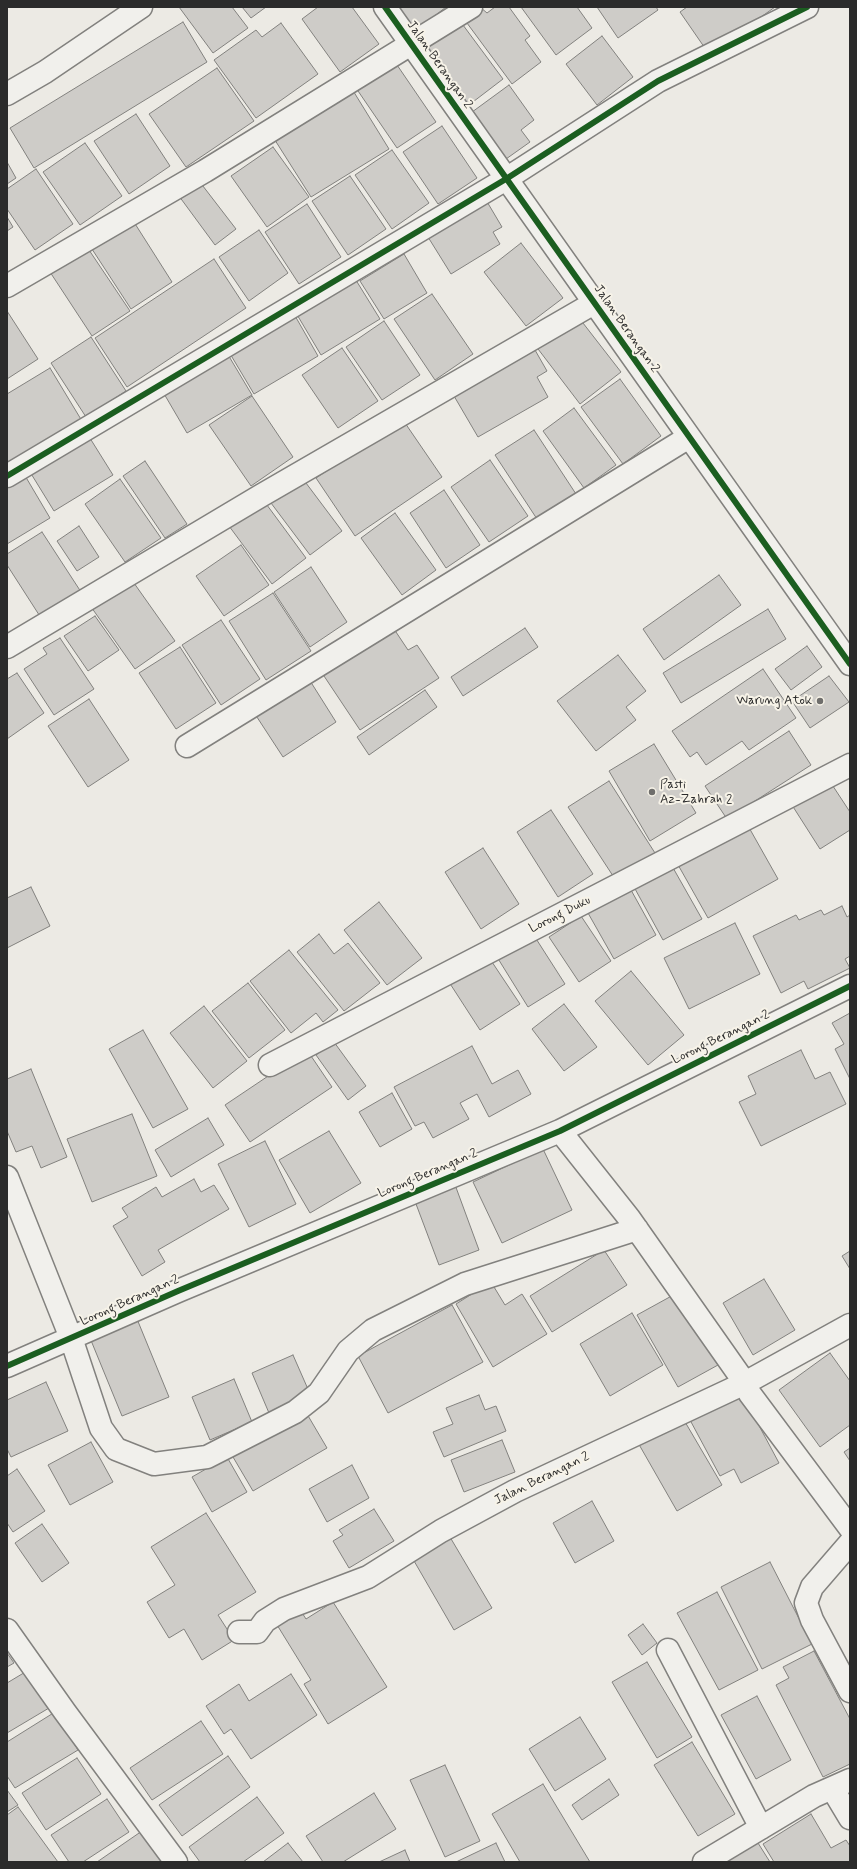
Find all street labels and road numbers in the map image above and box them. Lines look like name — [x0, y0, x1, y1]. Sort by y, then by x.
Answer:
street label: Jalan Berangan 2 — [403, 18, 475, 112]
street label: Jalan Berangan 2 — [590, 282, 662, 376]
street label: Lorong Duku — [527, 893, 593, 937]
street label: Lorong Berangan 2 — [670, 1008, 772, 1068]
street label: Lorong Berangan 2 — [376, 1146, 480, 1202]
street label: Lorong Berangan 2 — [78, 1272, 182, 1330]
street label: Jalan Berangan 2 — [492, 1449, 592, 1509]

